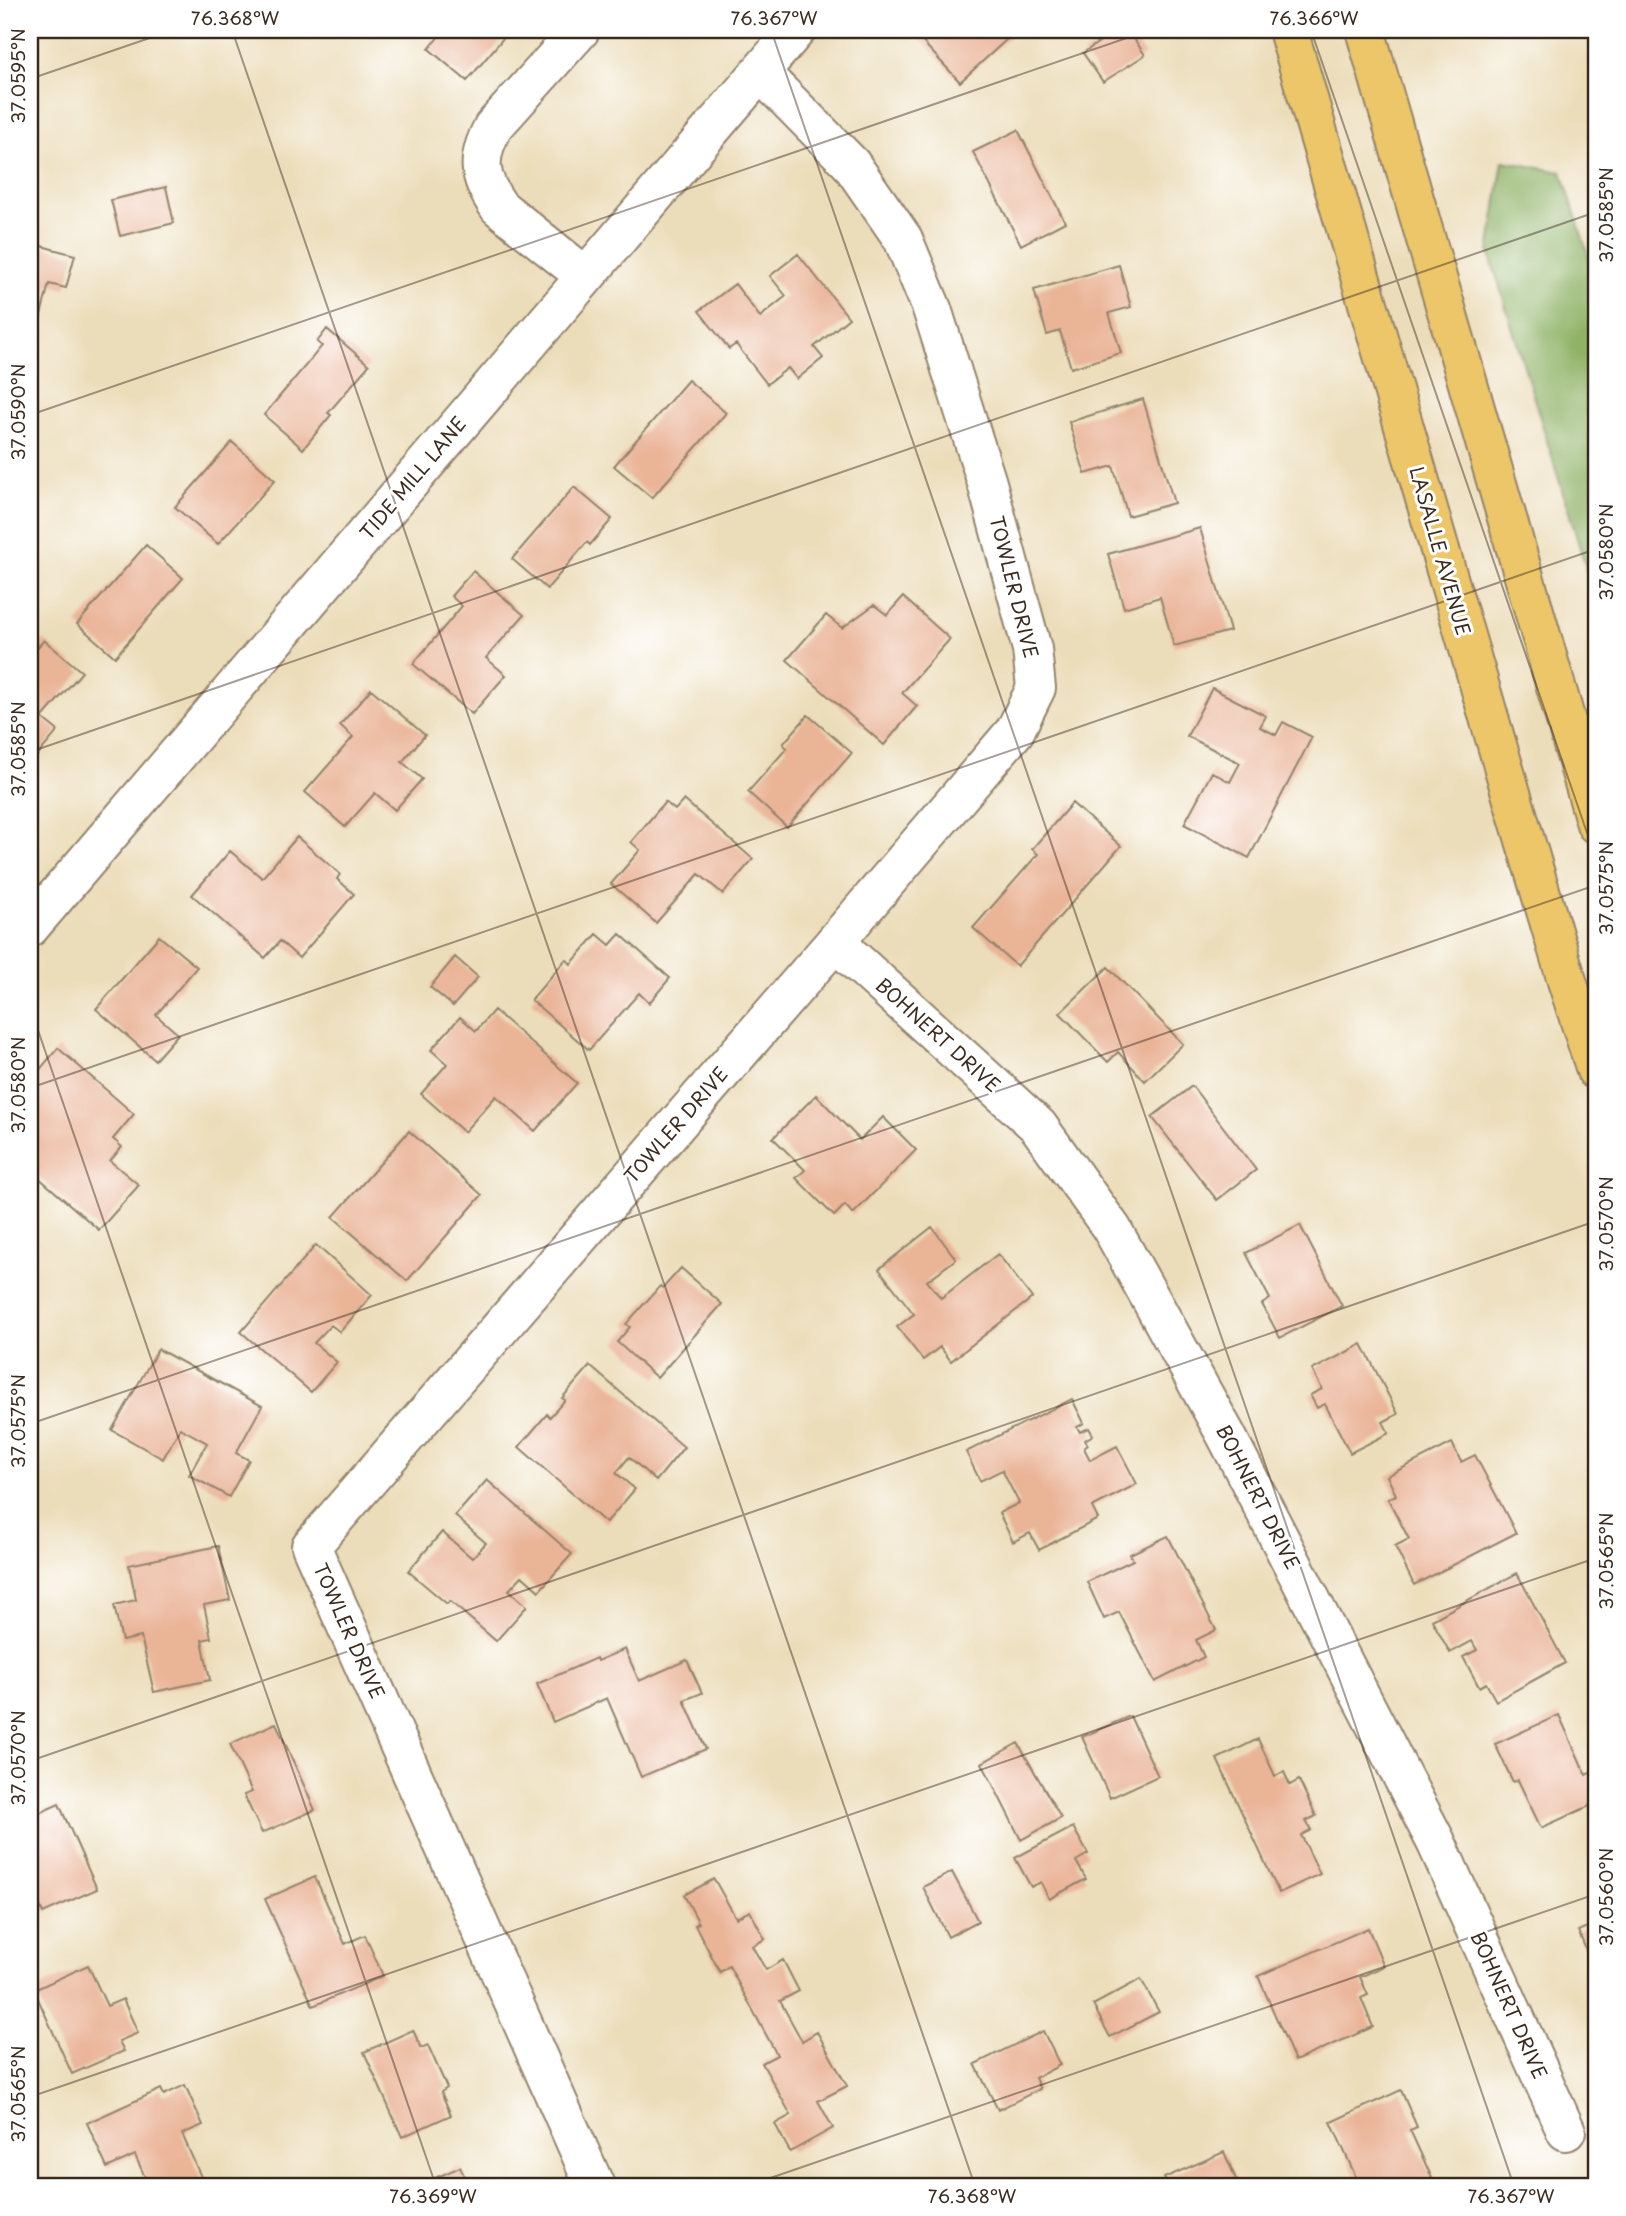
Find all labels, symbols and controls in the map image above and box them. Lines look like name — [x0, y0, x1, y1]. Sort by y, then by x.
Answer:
text: 76.368°W — [191, 4, 280, 31]
text: 76.367°W — [731, 4, 818, 31]
text: 76.366°W — [1269, 4, 1359, 31]
text: 37.0595°N — [4, 28, 31, 124]
text: 37.0585°N — [1592, 167, 1619, 263]
text: 37.0590°N — [4, 363, 31, 461]
street label: TIDE MILL LANE — [352, 410, 472, 545]
street label: LASALLE AVENUE — [1403, 463, 1478, 638]
text: 37.0580°N — [1592, 503, 1619, 601]
street label: TOWLER DRIVE — [984, 513, 1046, 661]
text: 37.0585°N — [4, 701, 31, 797]
text: 37.0575°N — [1592, 841, 1619, 935]
street label: BOHNERT DRIVE — [870, 971, 1007, 1098]
text: 37.0580°N — [4, 1036, 31, 1134]
street label: TOWLER DRIVE — [617, 1060, 734, 1189]
text: 37.0570°N — [1592, 1176, 1619, 1272]
text: 37.0575°N — [4, 1374, 31, 1468]
street label: BOHNERT DRIVE — [1210, 1419, 1307, 1574]
text: 37.0565°N — [1592, 1512, 1619, 1610]
street label: TOWLER DRIVE — [307, 1558, 392, 1703]
text: 37.0570°N — [4, 1710, 31, 1806]
text: 37.0560°N — [1592, 1848, 1619, 1946]
street label: BOHNERT DRIVE — [1465, 1926, 1555, 2083]
text: 37.0565°N — [4, 2045, 31, 2143]
text: 76.369°W — [389, 2182, 477, 2209]
text: 76.368°W — [928, 2182, 1017, 2209]
text: 76.367°W — [1468, 2182, 1555, 2209]

